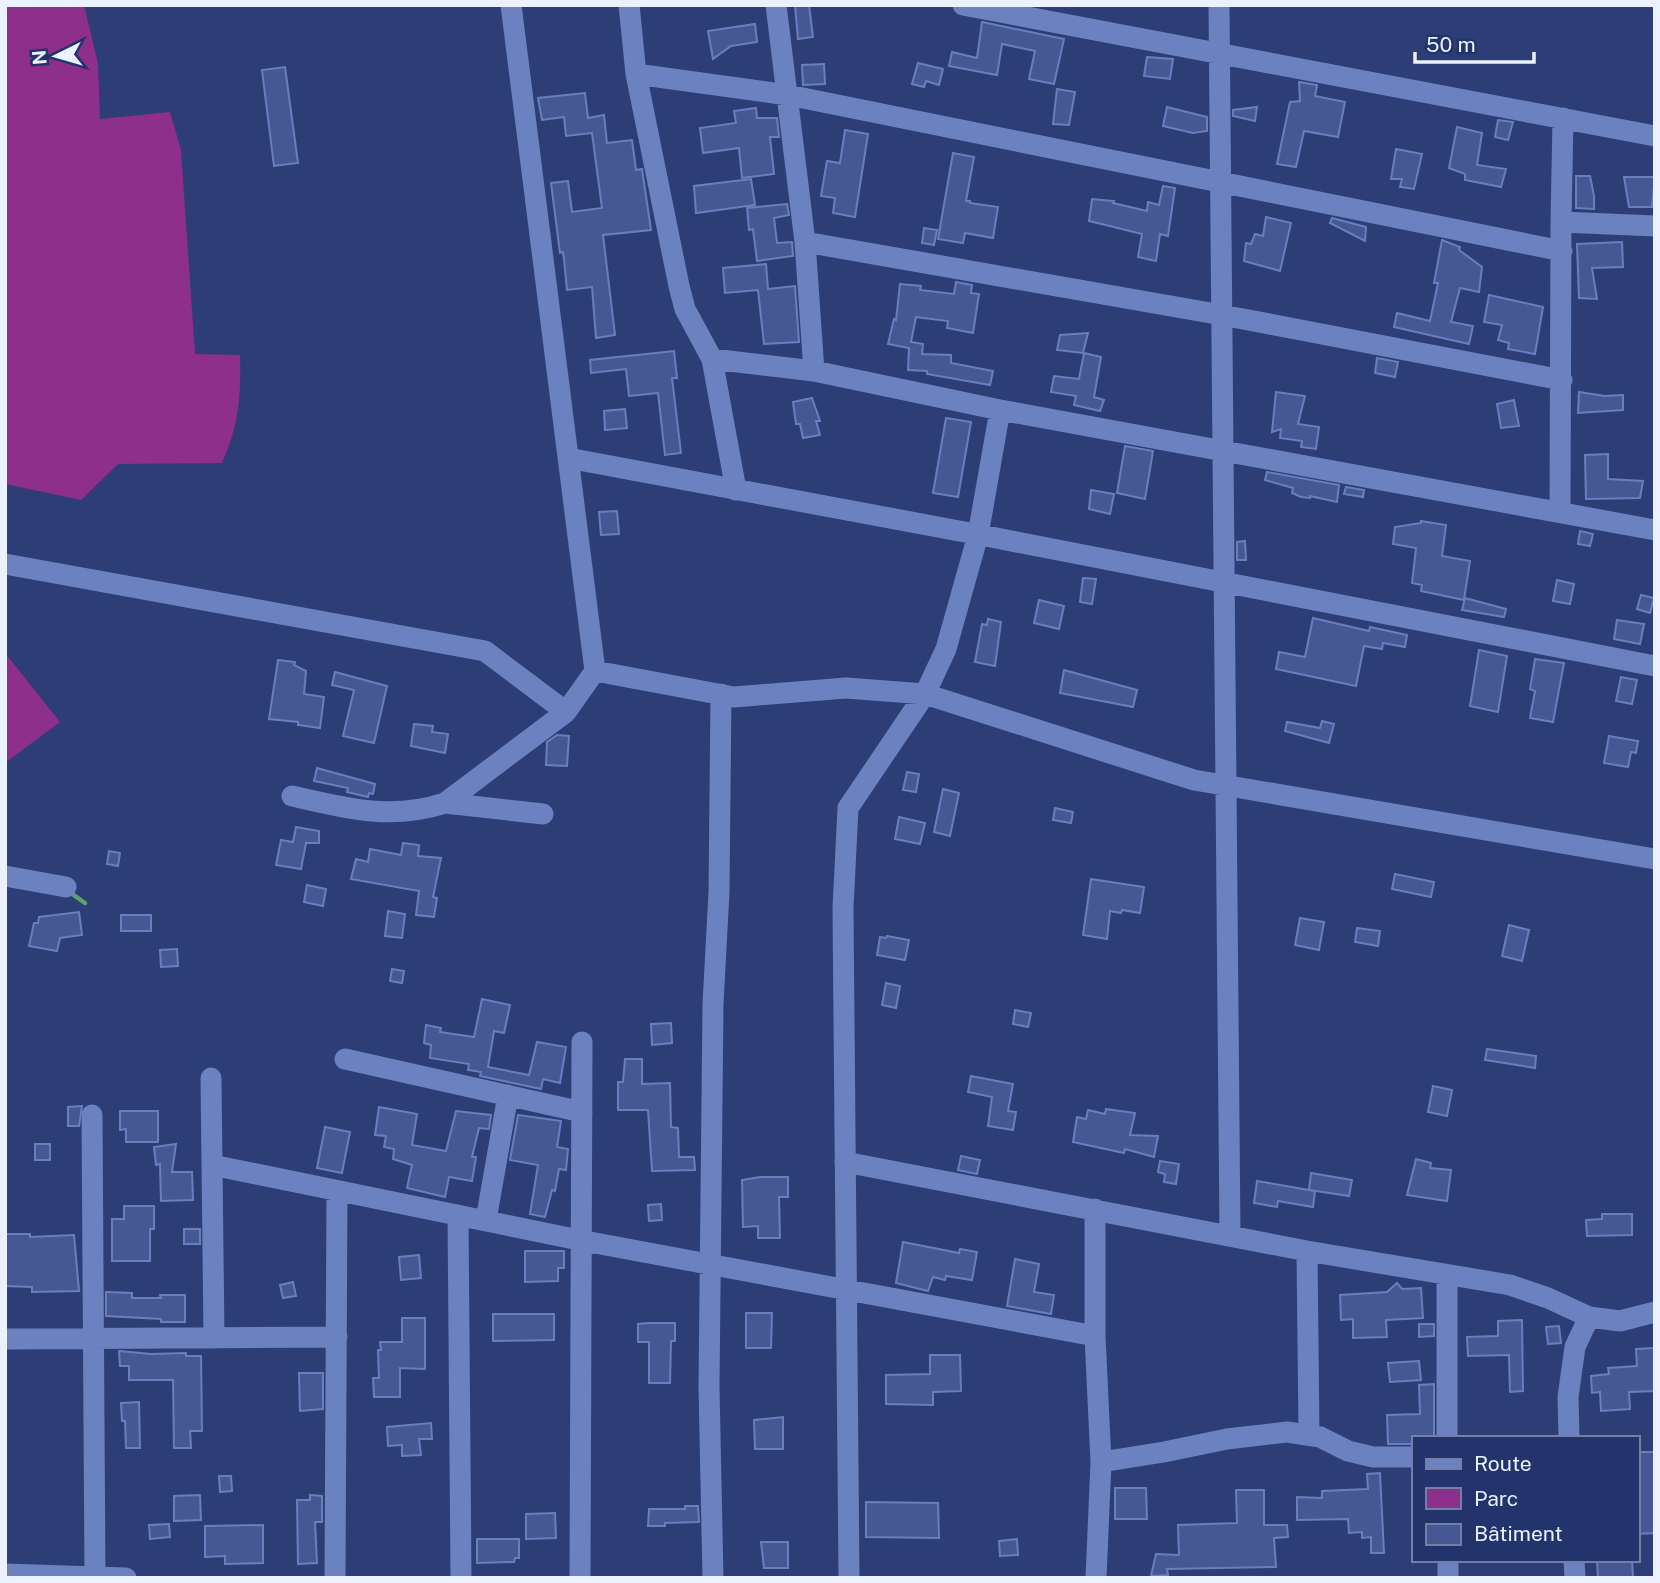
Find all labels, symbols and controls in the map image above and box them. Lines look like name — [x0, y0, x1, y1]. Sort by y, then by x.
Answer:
north arrow — [21, 21, 91, 91]
scale bar — [1415, 21, 1534, 65]
text: 50 m — [1426, 32, 1476, 57]
text: N — [27, 49, 51, 66]
legend — [1412, 1436, 1639, 1562]
text: Route — [1474, 1451, 1532, 1476]
text: Parc — [1474, 1486, 1518, 1511]
text: Bâtiment — [1474, 1521, 1563, 1546]

